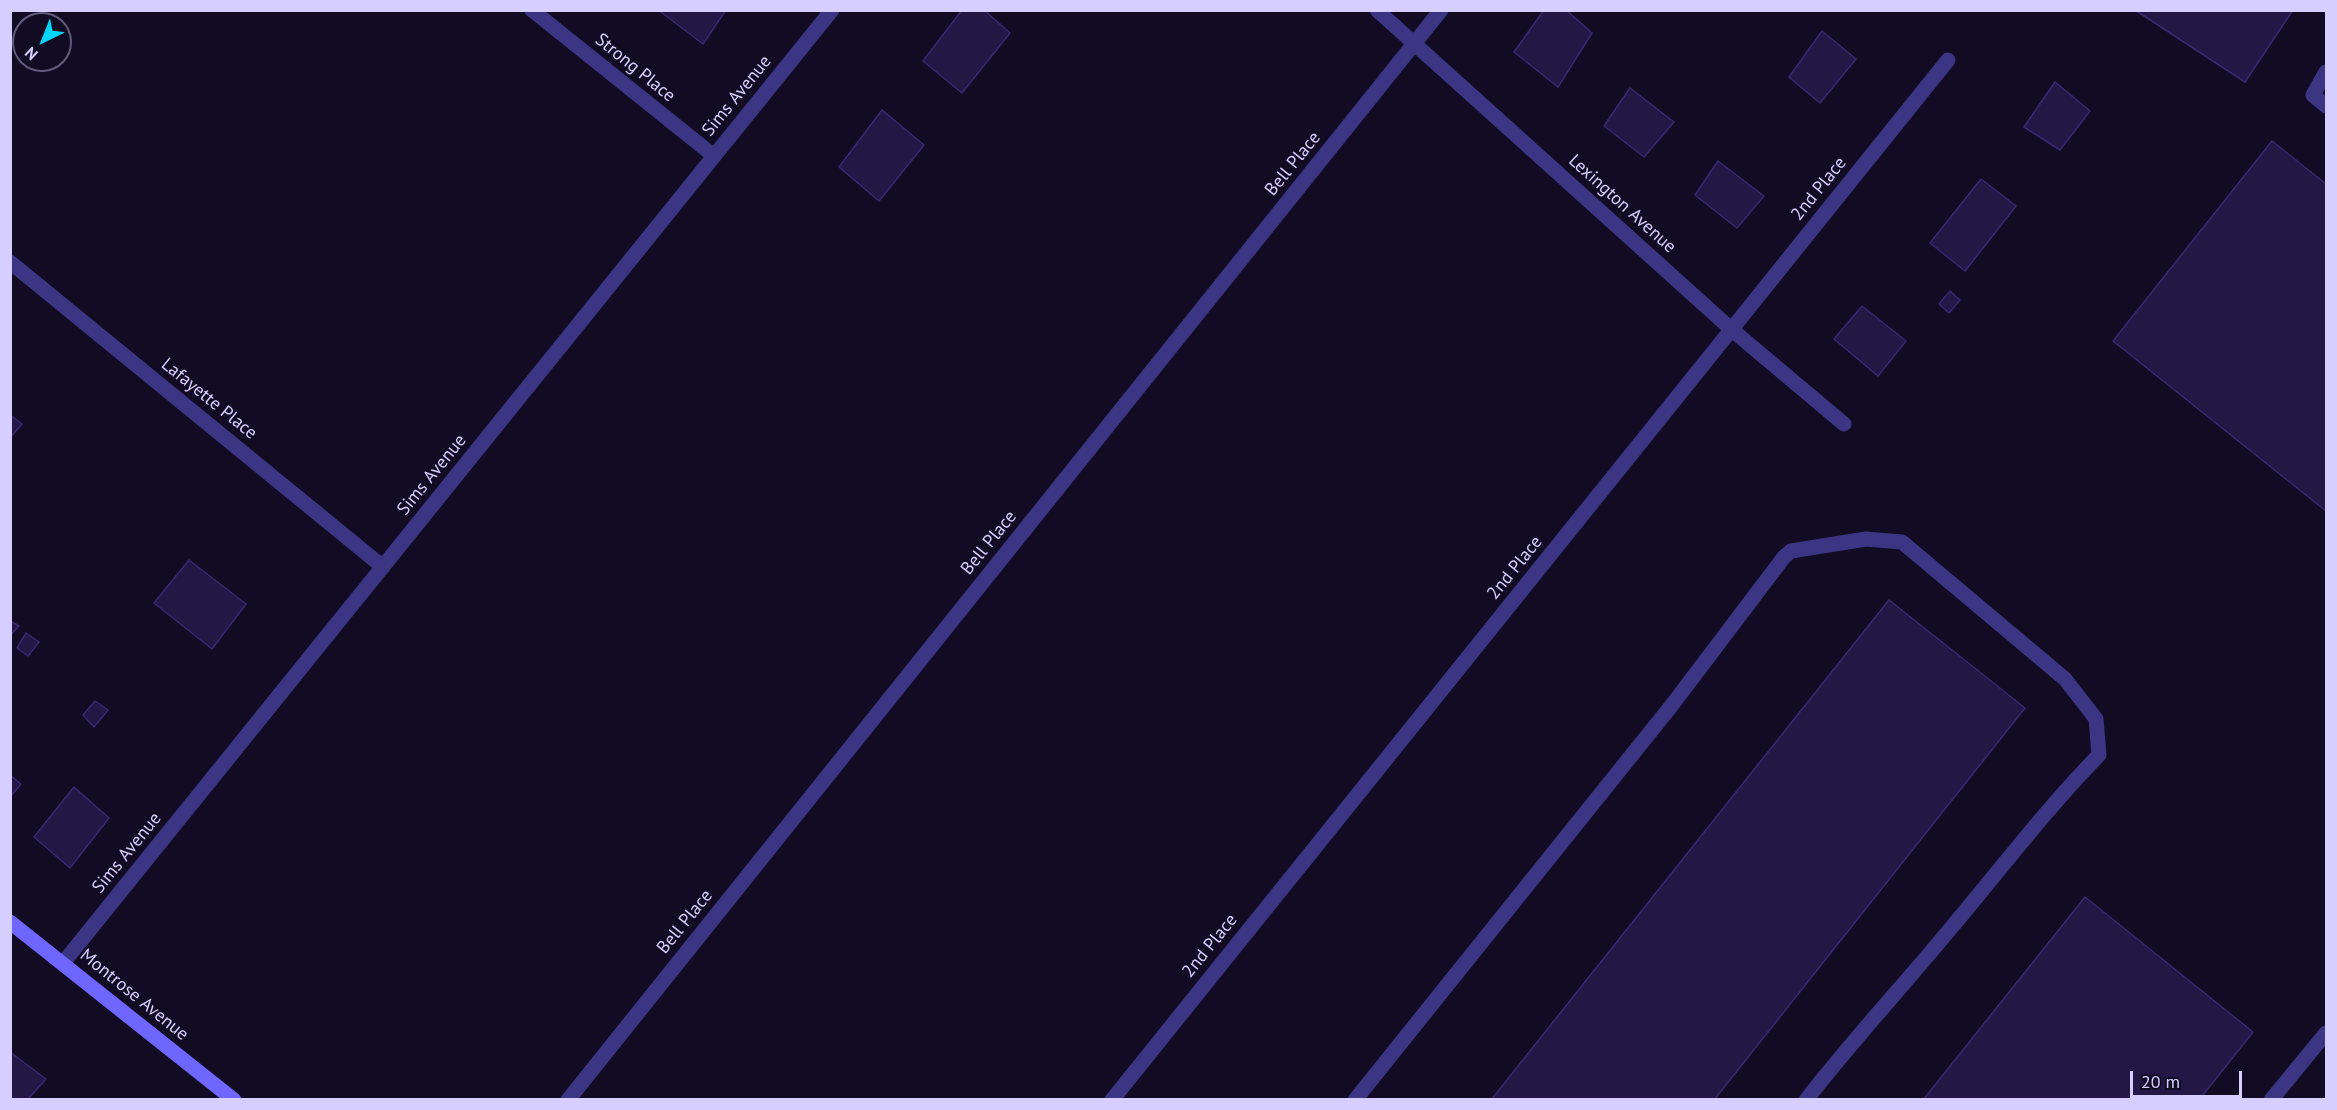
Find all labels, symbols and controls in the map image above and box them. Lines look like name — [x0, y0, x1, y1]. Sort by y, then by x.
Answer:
north arrow — [12, 12, 72, 72]
street label: Strong Place — [591, 29, 679, 107]
text: N — [20, 43, 42, 65]
street label: Sims Avenue — [698, 51, 776, 141]
street label: Bell Place — [1261, 128, 1325, 200]
street label: Lexington Avenue — [1564, 150, 1680, 258]
street label: 2nd Place — [1787, 153, 1851, 225]
street label: Lafayette Place — [157, 354, 261, 444]
street label: Sims Avenue — [393, 430, 471, 520]
street label: Bell Place — [957, 507, 1021, 579]
street label: 2nd Place — [1483, 532, 1547, 604]
street label: Sims Avenue — [88, 808, 166, 898]
street label: Bell Place — [653, 886, 717, 958]
street label: 2nd Place — [1178, 910, 1242, 982]
street label: Montrose Avenue — [75, 945, 193, 1045]
scale bar — [2133, 1059, 2246, 1097]
text: 20 m — [2141, 1070, 2180, 1093]

